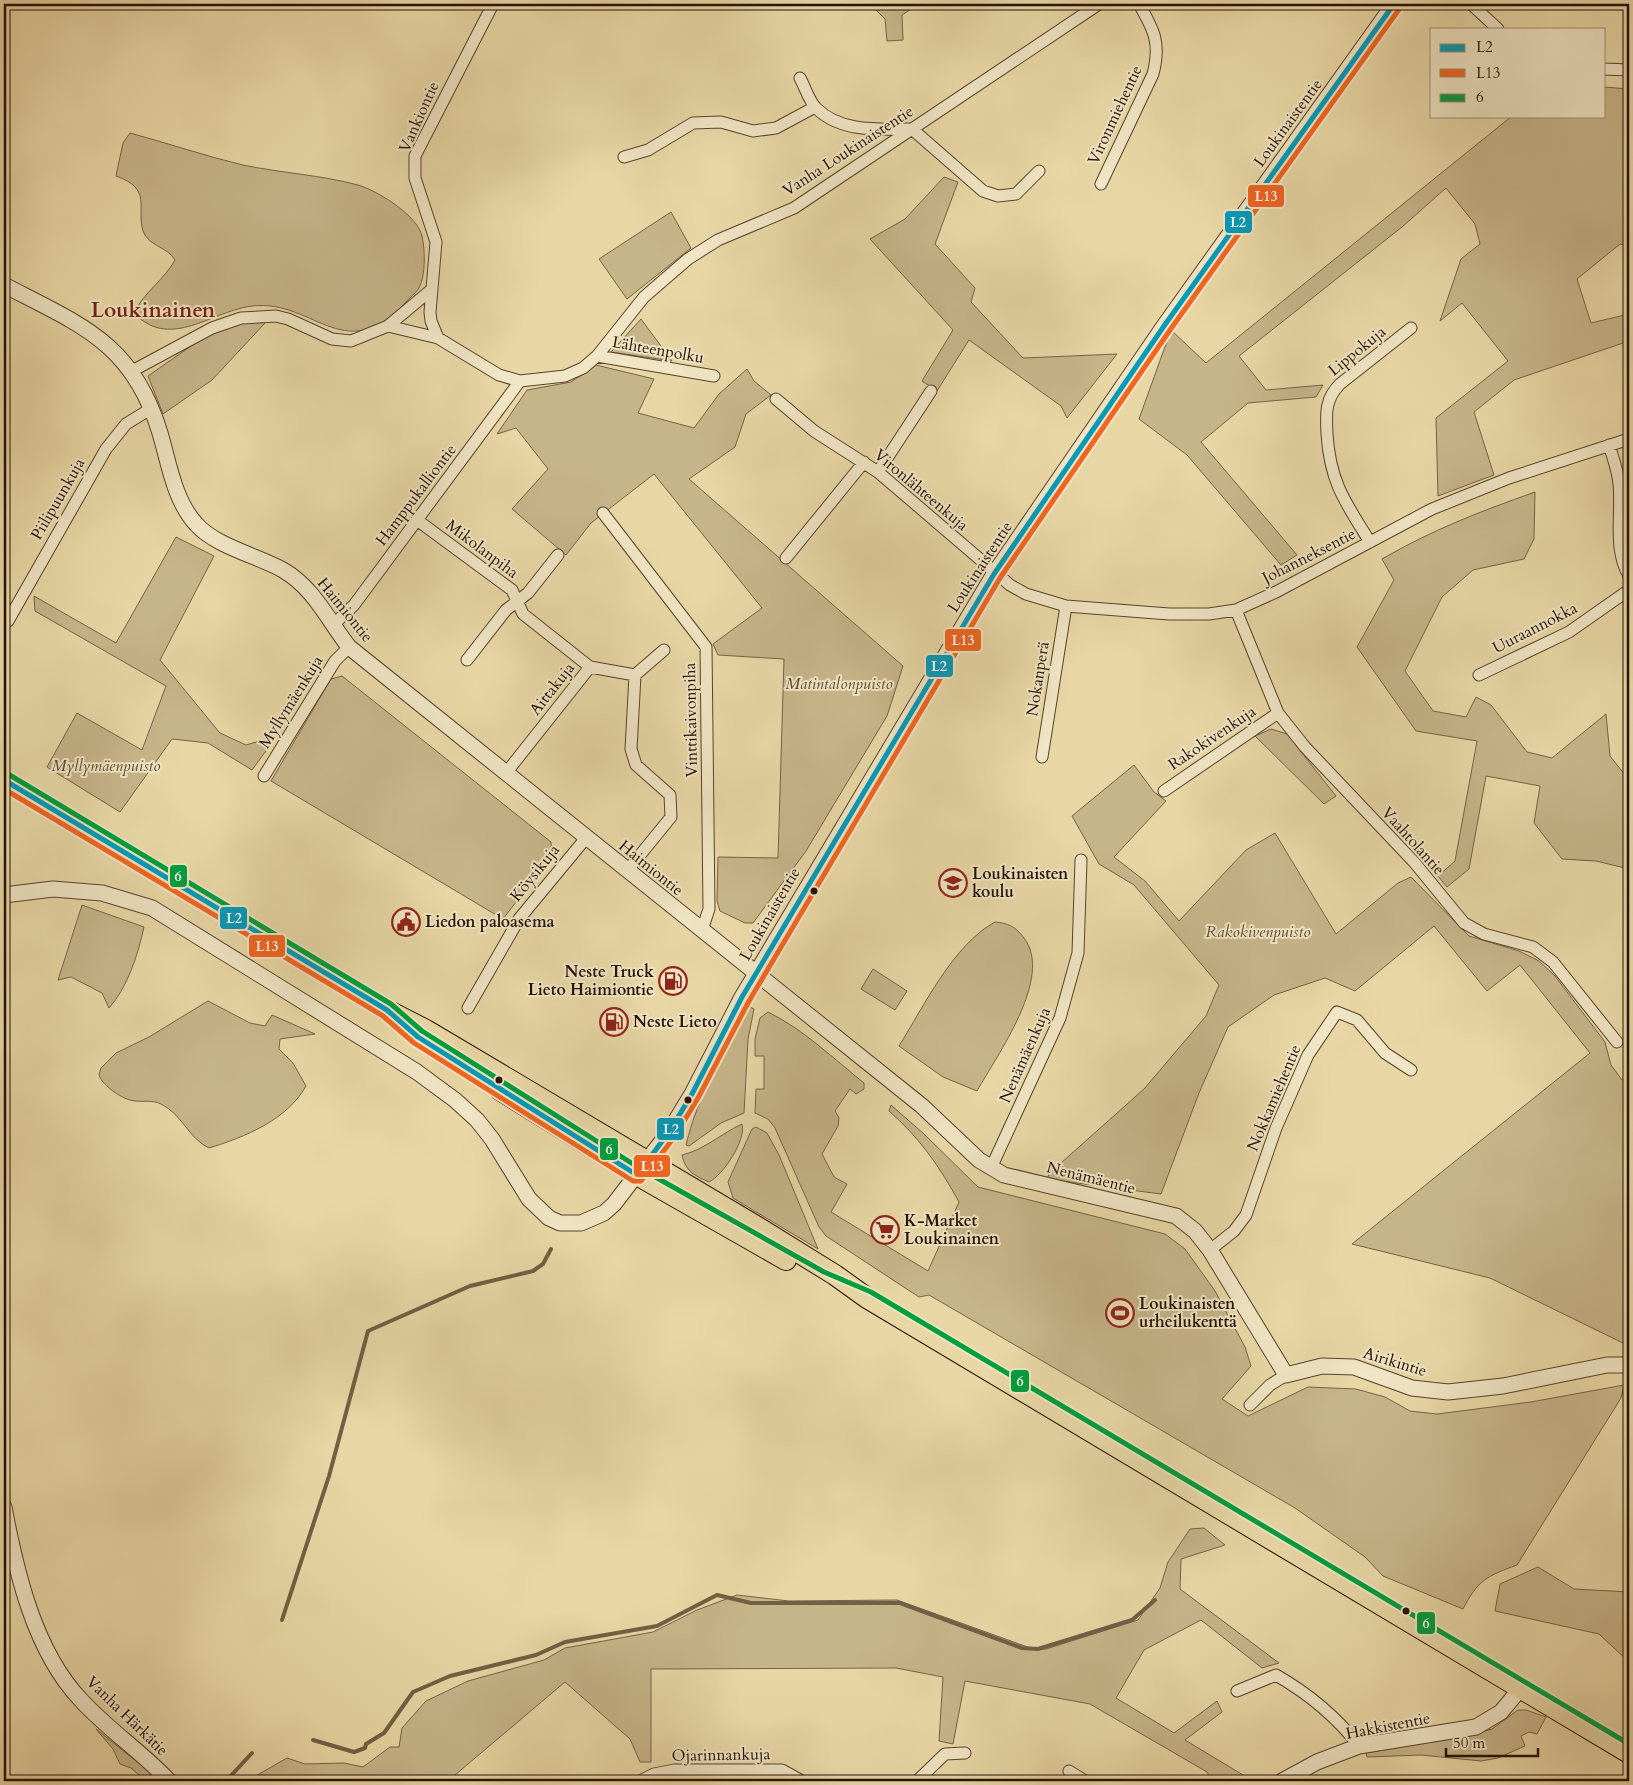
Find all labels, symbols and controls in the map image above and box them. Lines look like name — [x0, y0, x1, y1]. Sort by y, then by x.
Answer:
legend — [1430, 28, 1606, 118]
text: L2 — [1476, 37, 1493, 57]
street label: Vironmiehentie — [1082, 62, 1148, 168]
text: L13 — [1476, 63, 1500, 83]
street label: Loukinaistentie — [1248, 74, 1328, 172]
street label: Vankiontie — [394, 78, 444, 156]
text: 6 — [1476, 87, 1484, 107]
street label: Vanha Loukinaistentie — [778, 100, 918, 202]
line badge: L13 — [1247, 184, 1285, 208]
text: L13 — [1254, 187, 1278, 206]
line badge: L2 — [1224, 210, 1253, 234]
text: L2 — [1230, 213, 1246, 232]
district label: Loukinainen — [91, 296, 216, 325]
street label: Lippokuja — [1323, 321, 1391, 381]
street label: Lähteenpolku — [610, 331, 706, 369]
street label: Hamppukalliontie — [370, 440, 462, 550]
street label: Vironlähteenkuja — [869, 444, 973, 536]
street label: Piilipuunkuja — [26, 454, 90, 544]
street label: Mikolanpiha — [441, 514, 523, 584]
street label: Loukinaistentie — [942, 517, 1018, 617]
street label: Johanneksentie — [1257, 523, 1360, 590]
street label: Haimiontie — [312, 573, 378, 647]
street label: Uuraannokka — [1489, 597, 1581, 659]
line badge: L13 — [944, 628, 982, 652]
text: L13 — [951, 631, 975, 650]
street label: Nokanperä — [1021, 640, 1055, 718]
street label: Myllymäenkuja — [254, 651, 328, 753]
line badge: L2 — [925, 654, 954, 678]
text: L2 — [931, 657, 947, 676]
street label: Aittakuja — [524, 658, 580, 720]
street label: Vinttikaivonpiha — [679, 662, 703, 777]
park label: Matintalonpuisto — [785, 673, 893, 695]
street label: Rakokivenkuja — [1164, 700, 1260, 775]
park label: Myllymäenpuisto — [51, 755, 161, 777]
street label: Vaahtolantie — [1376, 802, 1450, 880]
street label: Haimiontie — [614, 835, 688, 901]
street label: Köysikuja — [505, 840, 565, 906]
street label: Loukinaistentie — [734, 863, 806, 965]
place label: Loukinaisten koulu — [972, 863, 1069, 903]
line badge: 6 — [169, 864, 188, 888]
text: 6 — [174, 867, 182, 886]
school or university icon: Loukinaisten koulu — [938, 868, 968, 898]
unlabelled marker — [809, 886, 819, 896]
line badge: L2 — [219, 906, 248, 930]
public building icon: Liedon paloasema — [391, 907, 421, 937]
text: L2 — [226, 909, 242, 928]
place label: Liedon paloasema — [425, 911, 555, 933]
park label: Rakokivenpuisto — [1205, 921, 1311, 943]
line badge: L13 — [248, 934, 286, 958]
text: L13 — [255, 937, 279, 956]
place label: Neste Truck Lieto Haimiontie — [528, 961, 654, 1001]
fuel station icon: Neste Truck Lieto Haimiontie — [658, 966, 688, 996]
street label: Nenämäenkuja — [994, 1004, 1056, 1106]
fuel station icon: Neste Lieto — [599, 1007, 629, 1037]
place label: Neste Lieto — [633, 1011, 717, 1033]
street label: Nokkamiehentie — [1242, 1041, 1306, 1155]
unlabelled marker — [494, 1075, 504, 1085]
unlabelled marker — [683, 1095, 693, 1105]
line badge: L2 — [656, 1117, 685, 1141]
text: L2 — [663, 1120, 679, 1139]
line badge: 6 — [599, 1137, 619, 1161]
text: 6 — [605, 1140, 613, 1159]
line badge: L13 — [633, 1154, 671, 1178]
street label: Nenämäentie — [1044, 1156, 1138, 1200]
text: L13 — [640, 1157, 664, 1176]
place label: K-Market Loukinainen — [904, 1210, 1000, 1250]
supermarket icon: K-Market Loukinainen — [870, 1215, 900, 1245]
place label: Loukinaisten urheilukenttä — [1139, 1293, 1237, 1333]
sports icon: Loukinaisten urheilukenttä — [1105, 1298, 1135, 1328]
street label: Airikintie — [1361, 1342, 1429, 1382]
line badge: 6 — [1010, 1369, 1030, 1393]
text: 6 — [1016, 1372, 1024, 1391]
unlabelled marker — [1401, 1606, 1411, 1616]
line badge: 6 — [1416, 1611, 1436, 1635]
text: 6 — [1422, 1614, 1430, 1633]
street label: Vanha Härkätie — [81, 1671, 173, 1761]
street label: Hakkistentie — [1344, 1707, 1432, 1745]
scale bar — [1446, 1725, 1538, 1757]
text: 50 m — [1453, 1733, 1485, 1753]
street label: Ojarinnankuja — [672, 1743, 771, 1767]

